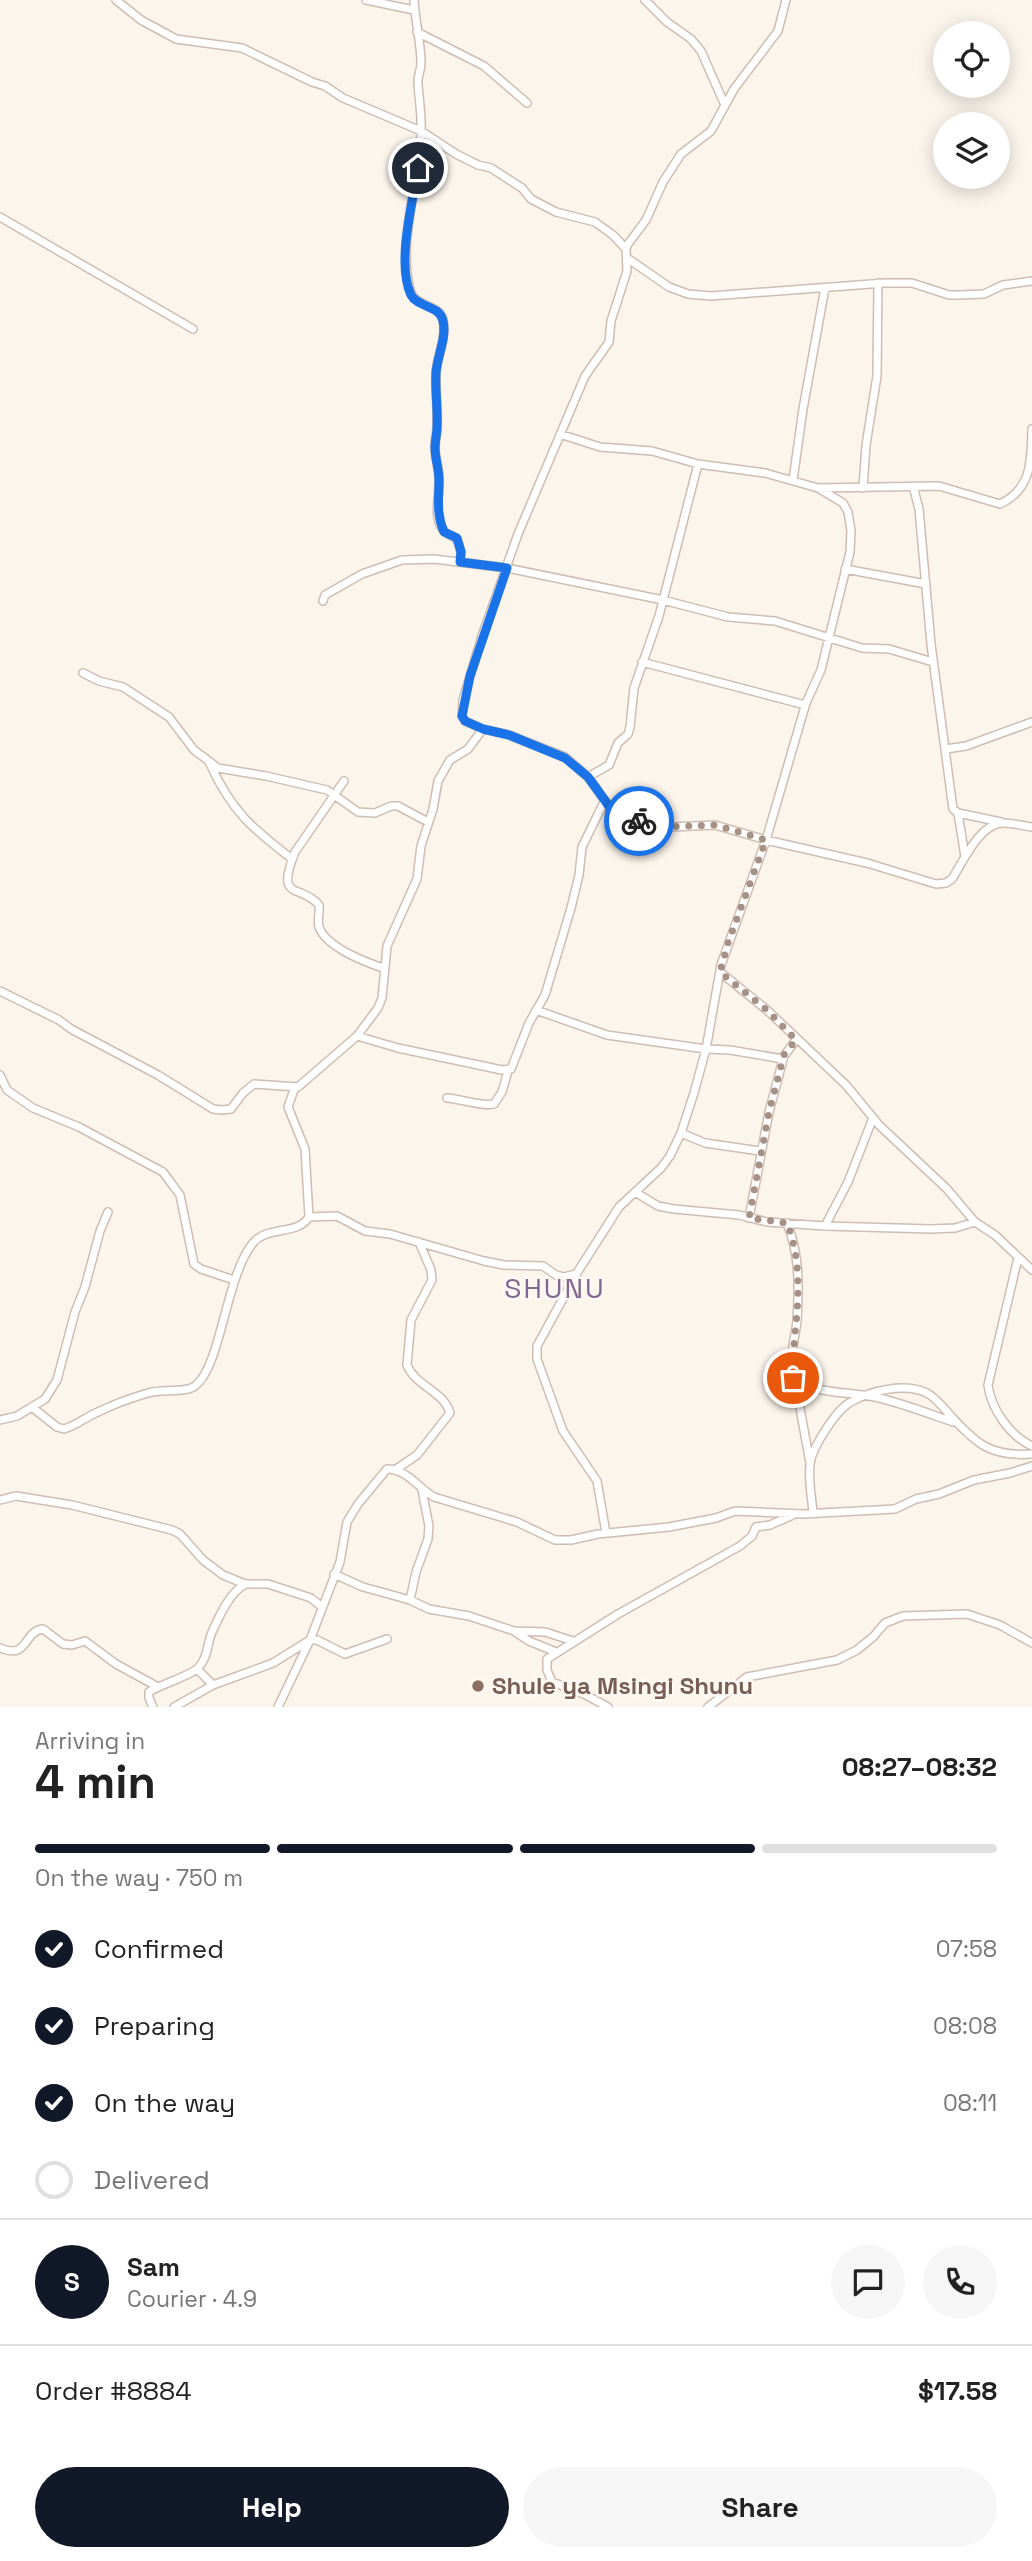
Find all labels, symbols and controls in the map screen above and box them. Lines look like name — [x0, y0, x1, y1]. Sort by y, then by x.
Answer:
map controls — [933, 21, 1010, 189]
button: locate — [933, 21, 1010, 98]
button: layers — [933, 112, 1010, 189]
pin — [388, 138, 448, 198]
icon: home — [399, 149, 437, 187]
courier — [604, 786, 674, 856]
icon: bike — [620, 802, 658, 840]
district label: SHUNU — [504, 1270, 606, 1306]
pin — [763, 1348, 823, 1408]
icon: bag — [774, 1359, 812, 1397]
place label: Shule ya Msingi Shunu — [492, 1670, 753, 1701]
marker: Shule ya Msingi Shunu — [470, 1678, 486, 1694]
text: Arriving in — [35, 1726, 145, 1756]
text: 08:27–08:32 — [842, 1750, 997, 1784]
text: 4 min — [35, 1753, 156, 1811]
text: On the way · 750 m — [35, 1863, 243, 1893]
icon: check — [35, 1930, 73, 1968]
text: Confirmed — [94, 1932, 224, 1966]
text: 07:58 — [936, 1934, 997, 1964]
icon: check — [35, 2007, 73, 2045]
text: Preparing — [94, 2009, 215, 2043]
text: 08:08 — [933, 2011, 997, 2041]
icon: check — [35, 2084, 73, 2122]
text: On the way — [94, 2086, 235, 2120]
text: 08:11 — [943, 2088, 997, 2118]
text: Delivered — [94, 2163, 210, 2197]
button: chat — [831, 2245, 905, 2319]
button: phone — [923, 2245, 997, 2319]
text: Sam — [127, 2250, 180, 2284]
text: S — [64, 2265, 80, 2299]
text: Courier · 4.9 — [127, 2284, 257, 2314]
text: Order #8884 — [35, 2374, 192, 2408]
text: $17.58 — [918, 2374, 997, 2408]
button: Help — [35, 2467, 509, 2547]
button: Share — [523, 2467, 997, 2547]

